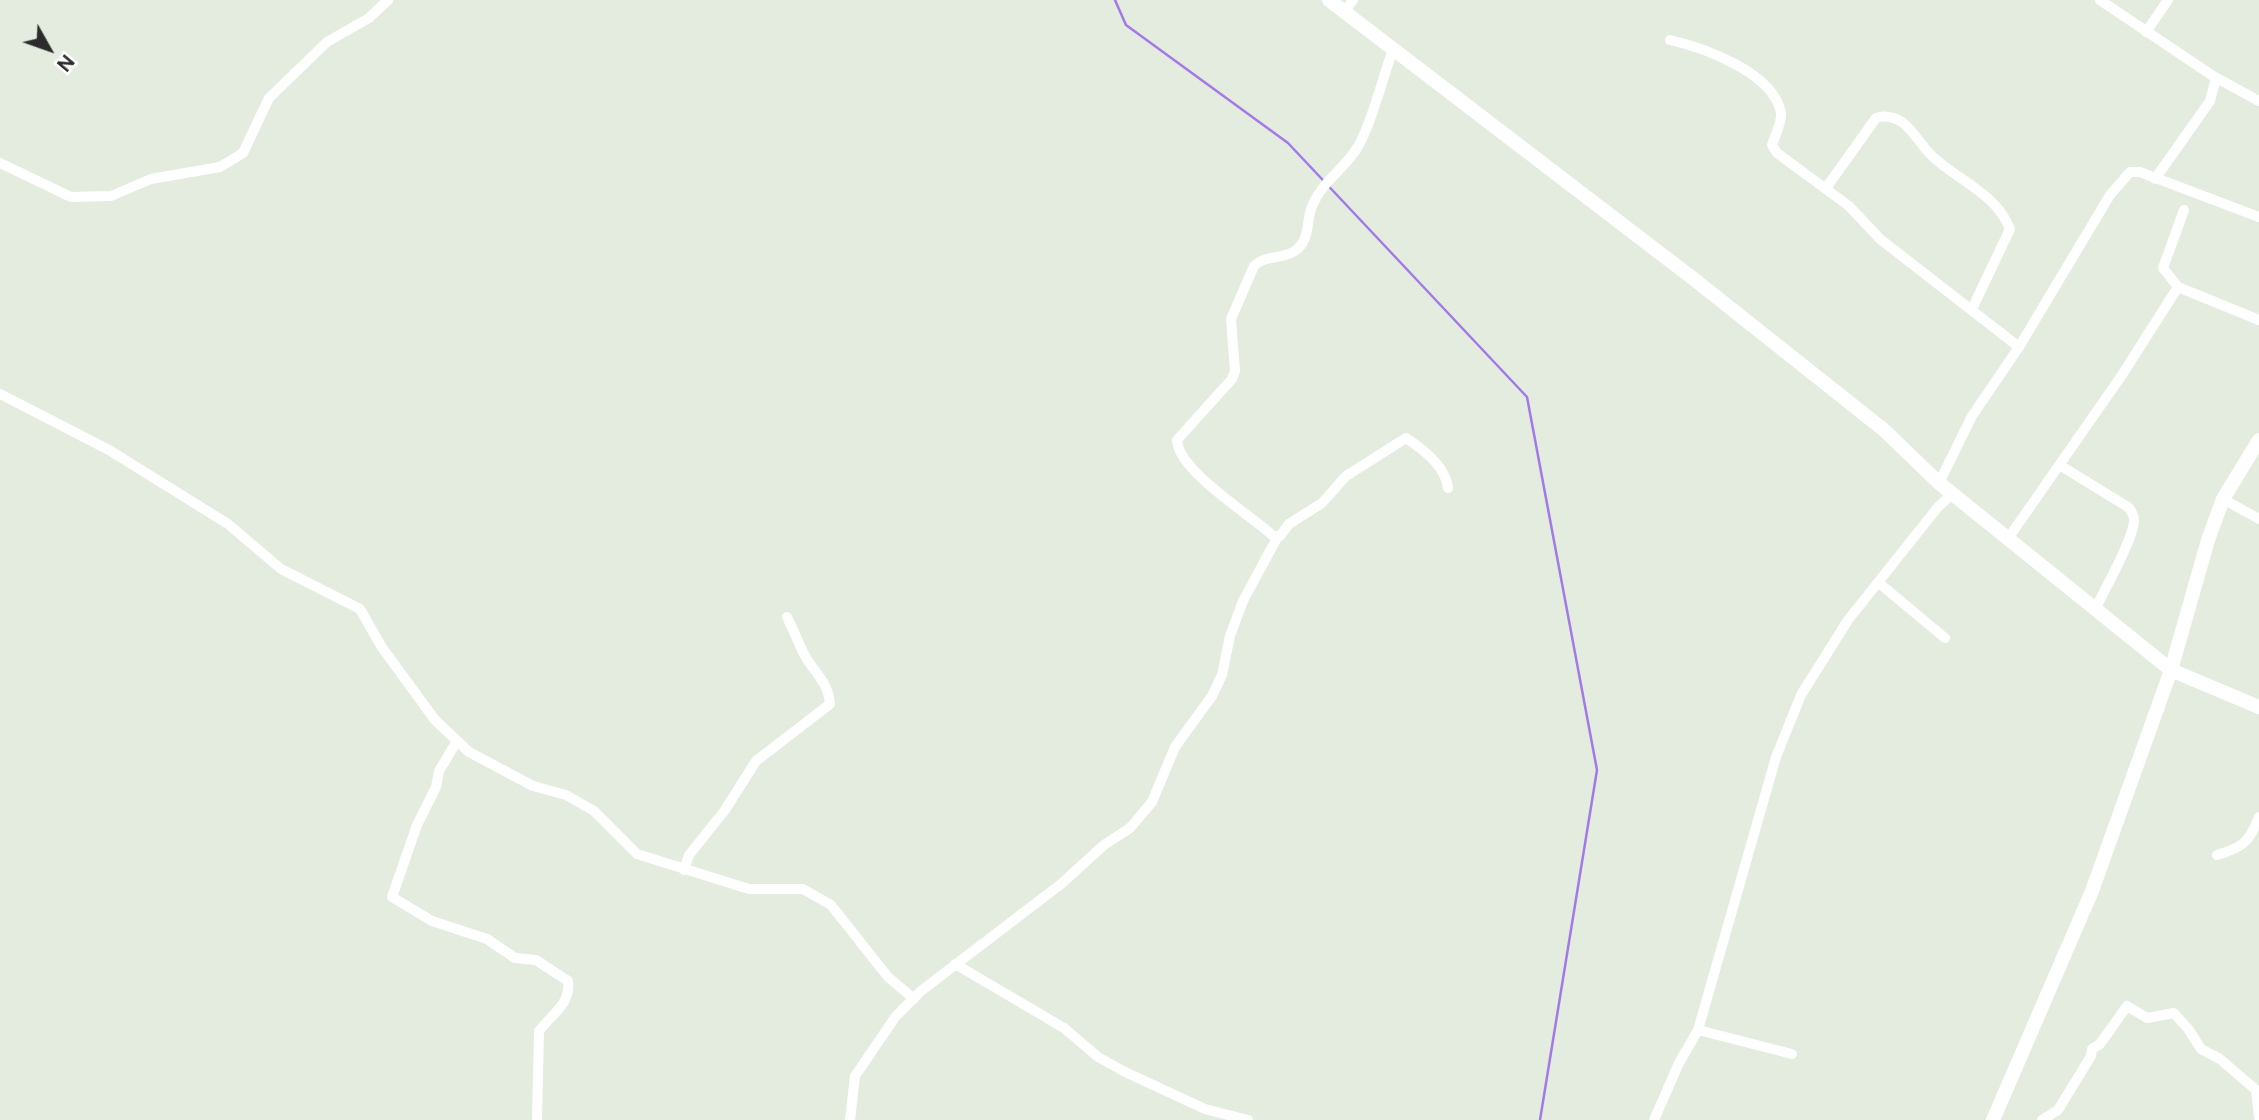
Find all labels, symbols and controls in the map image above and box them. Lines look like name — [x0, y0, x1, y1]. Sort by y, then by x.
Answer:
north arrow — [14, 14, 84, 84]
text: N — [52, 50, 79, 76]

